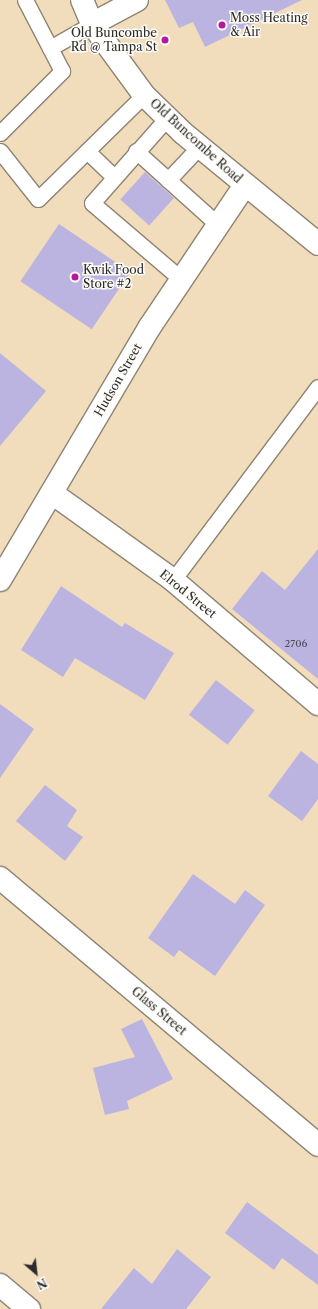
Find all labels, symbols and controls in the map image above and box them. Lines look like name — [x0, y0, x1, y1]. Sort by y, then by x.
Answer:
place label: Moss Heating & Air — [230, 11, 308, 39]
marker: Moss Heating & Air — [217, 20, 227, 30]
place label: Old Buncombe Rd @ Tampa St — [70, 26, 157, 54]
marker: Old Buncombe Rd @ Tampa St — [160, 35, 170, 45]
street label: Old Buncombe Road — [147, 96, 245, 186]
place label: Kwik Food Store #2 — [83, 263, 144, 291]
marker: Kwik Food Store #2 — [70, 272, 80, 282]
street label: Hudson Street — [91, 341, 145, 419]
street label: Elrod Street — [157, 567, 219, 621]
house number: 2706 — [285, 638, 307, 650]
street label: Glass Street — [129, 984, 189, 1038]
north arrow — [16, 1253, 56, 1293]
text: N — [34, 1275, 49, 1292]

